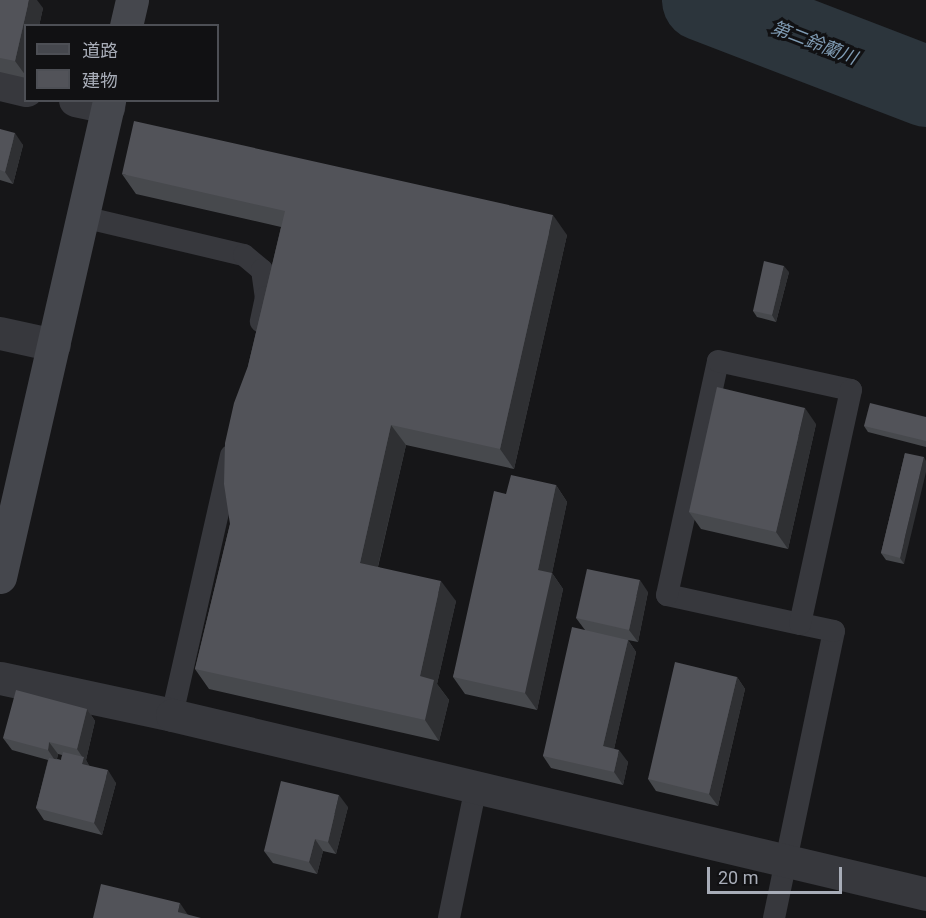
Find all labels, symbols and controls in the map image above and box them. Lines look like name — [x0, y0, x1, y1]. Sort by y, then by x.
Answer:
water label: 第二鈴蘭川 — [768, 17, 860, 69]
legend — [24, 24, 219, 102]
text: 道路 — [82, 40, 118, 61]
text: 建物 — [82, 70, 118, 91]
scale bar — [710, 855, 845, 893]
text: 20 m — [718, 867, 758, 888]

